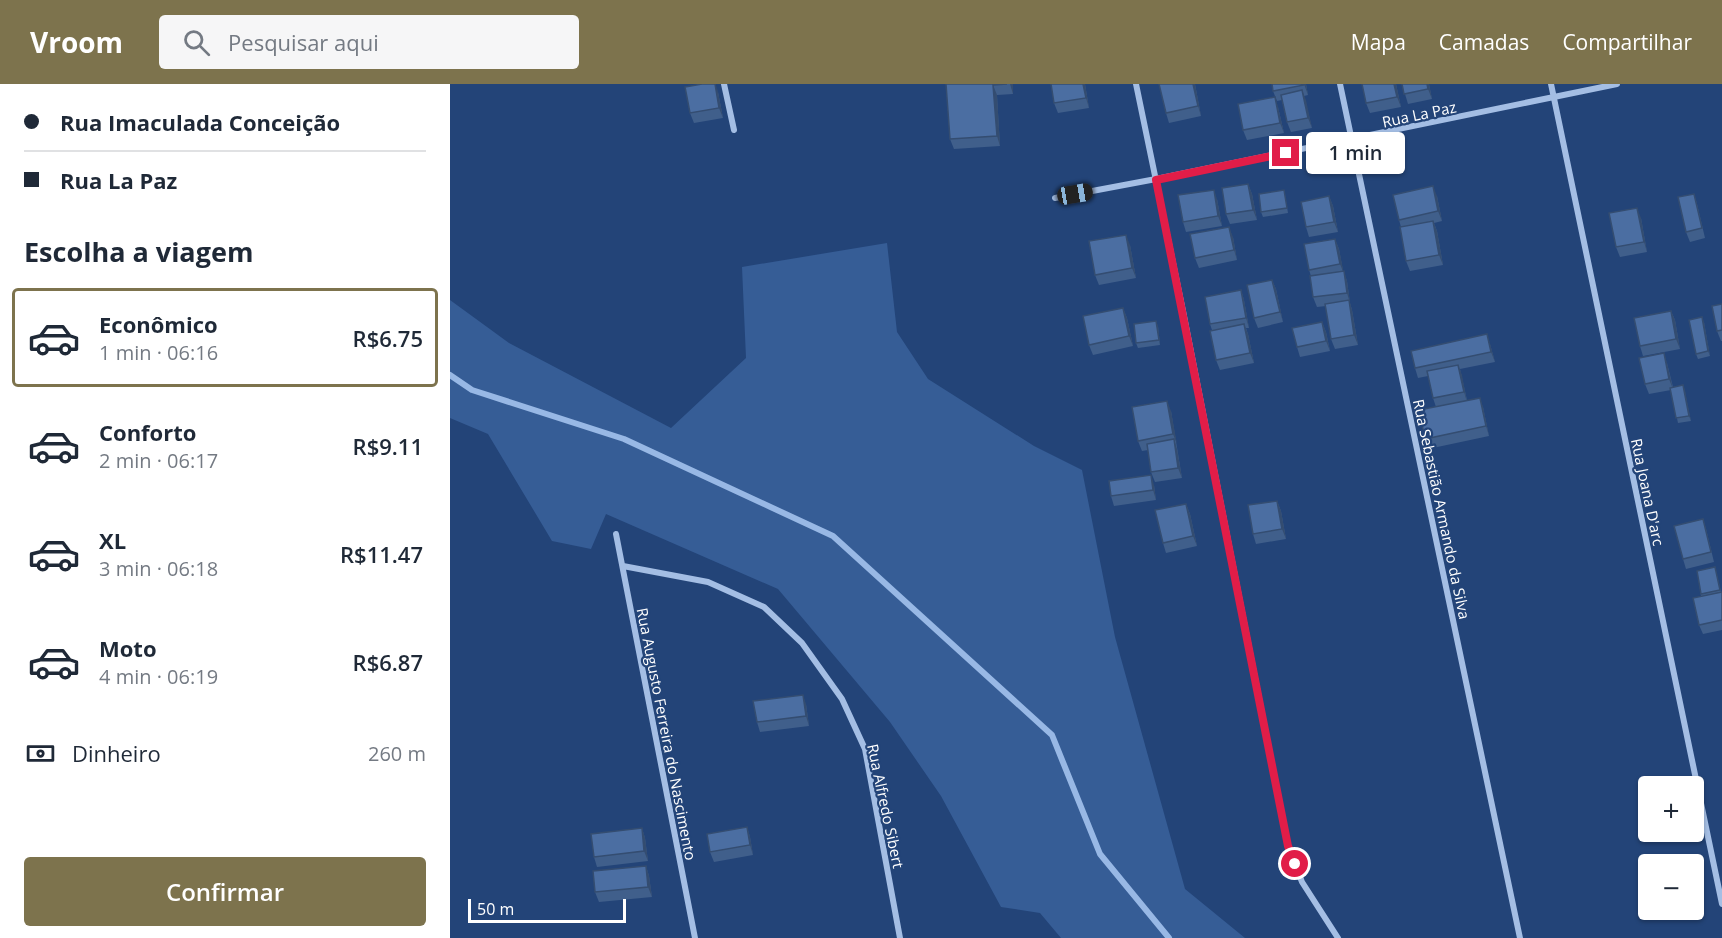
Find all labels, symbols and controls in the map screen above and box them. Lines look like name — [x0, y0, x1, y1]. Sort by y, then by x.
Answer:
search box — [159, 15, 579, 69]
text: Vroom — [30, 23, 123, 61]
icon: search — [180, 26, 213, 59]
text: Pesquisar aqui — [228, 27, 379, 57]
text: Mapa — [1351, 28, 1406, 56]
text: Camadas — [1439, 28, 1529, 56]
text: Compartilhar — [1562, 28, 1692, 56]
street label: Rua La Paz — [1380, 96, 1458, 132]
text: Rua Imaculada Conceição — [60, 107, 340, 137]
callout: 1 min — [1307, 132, 1406, 174]
route end — [1272, 139, 1299, 166]
text: 1 min — [1329, 139, 1383, 166]
text: Rua La Paz — [60, 165, 177, 195]
car — [1056, 182, 1094, 206]
text: Escolha a viagem — [24, 233, 253, 270]
text: Econômico — [99, 309, 218, 339]
icon: car — [27, 311, 81, 365]
text: R$6.75 — [353, 323, 423, 353]
text: 1 min · 06:16 — [99, 339, 218, 366]
street label: Rua Sebastião Armando da Silva — [1409, 397, 1475, 621]
text: Conforto — [99, 417, 196, 447]
icon: car — [27, 419, 81, 473]
text: R$9.11 — [353, 431, 423, 461]
street label: Rua Joana D'arc — [1627, 436, 1669, 548]
text: 2 min · 06:17 — [99, 447, 218, 474]
text: XL — [99, 525, 126, 555]
icon: car — [27, 527, 81, 581]
text: R$11.47 — [340, 539, 423, 569]
text: 3 min · 06:18 — [99, 555, 218, 582]
street label: Rua Augusto Ferreira do Nascimento — [633, 606, 701, 862]
text: Moto — [99, 633, 157, 663]
icon: car — [27, 635, 81, 689]
text: R$6.87 — [353, 647, 423, 677]
text: 4 min · 06:19 — [99, 663, 218, 690]
icon: cash — [24, 737, 57, 770]
text: Dinheiro — [72, 738, 161, 768]
text: 260 m — [368, 740, 426, 767]
street label: Rua Alfredo Sibert — [863, 742, 909, 870]
map controls — [1638, 776, 1704, 920]
button: + — [1638, 776, 1704, 842]
route start — [1281, 850, 1308, 877]
button: − — [1638, 854, 1704, 920]
button: Confirmar — [24, 857, 426, 926]
scale bar — [468, 896, 626, 924]
text: 50 m — [477, 898, 514, 920]

